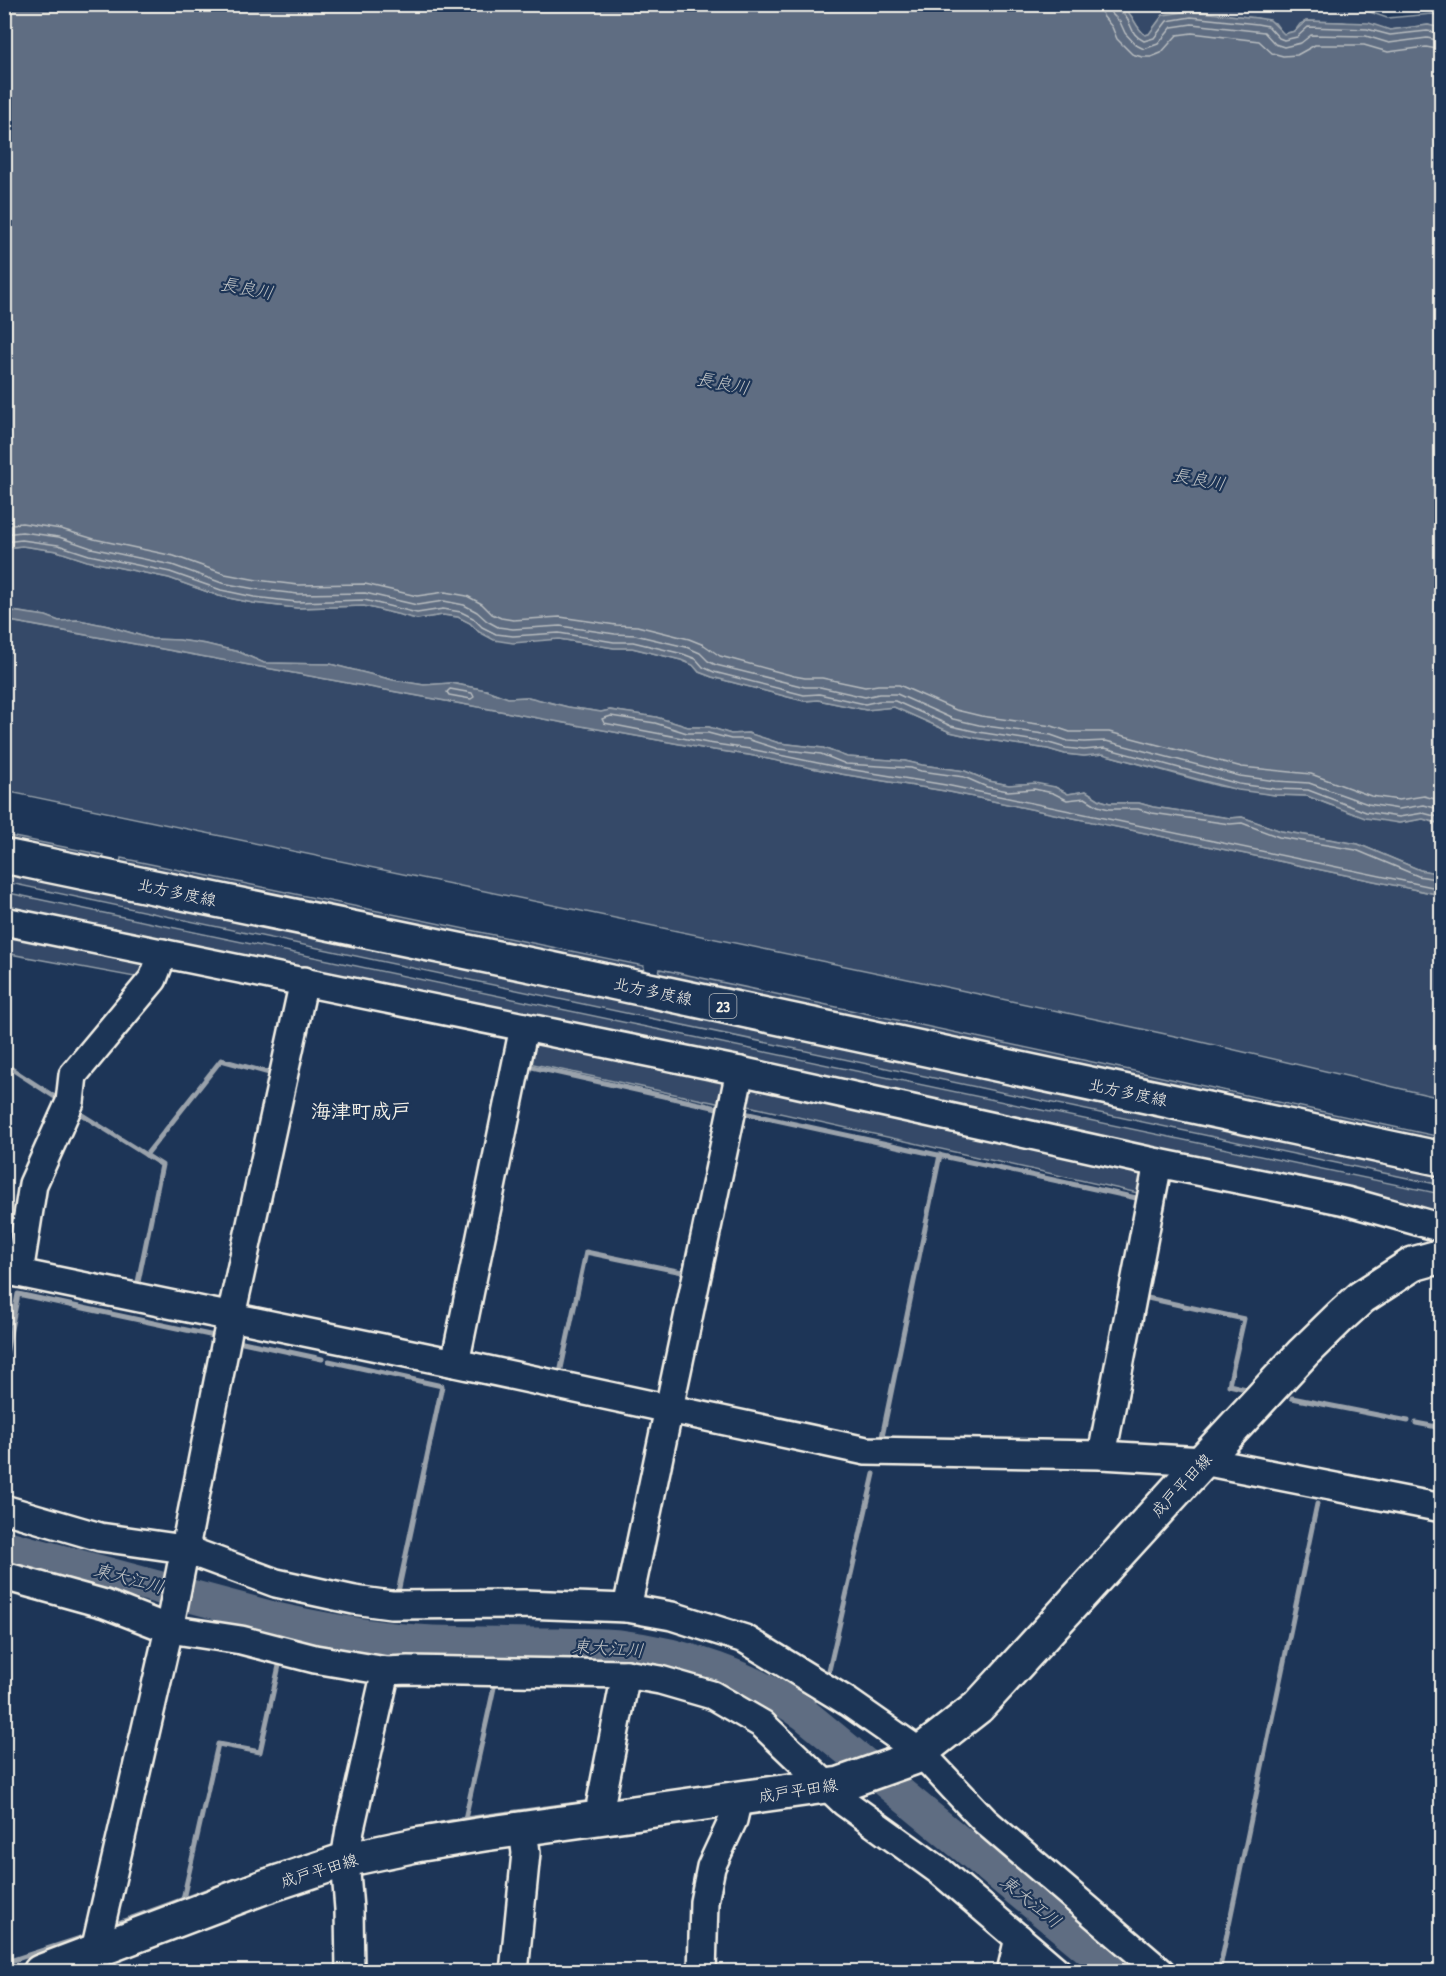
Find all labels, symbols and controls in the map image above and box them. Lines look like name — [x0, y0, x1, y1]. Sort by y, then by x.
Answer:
water label: 長良川 — [218, 271, 276, 305]
water label: 長良川 — [694, 366, 752, 400]
water label: 長良川 — [1170, 462, 1228, 496]
street label: 北方多度線 — [136, 873, 218, 911]
street label: 北方多度線 — [612, 972, 694, 1010]
road number: 23 — [710, 994, 736, 1018]
street label: 北方多度線 — [1087, 1073, 1169, 1111]
district label: 海津町成戸 — [311, 1097, 411, 1124]
street label: 成戸平田線 — [1146, 1448, 1216, 1522]
water label: 東大江川 — [91, 1557, 167, 1599]
water label: 東大江川 — [571, 1633, 645, 1663]
street label: 成戸平田線 — [757, 1773, 839, 1807]
street label: 成戸平田線 — [278, 1848, 360, 1892]
water label: 東大江川 — [995, 1869, 1067, 1933]

